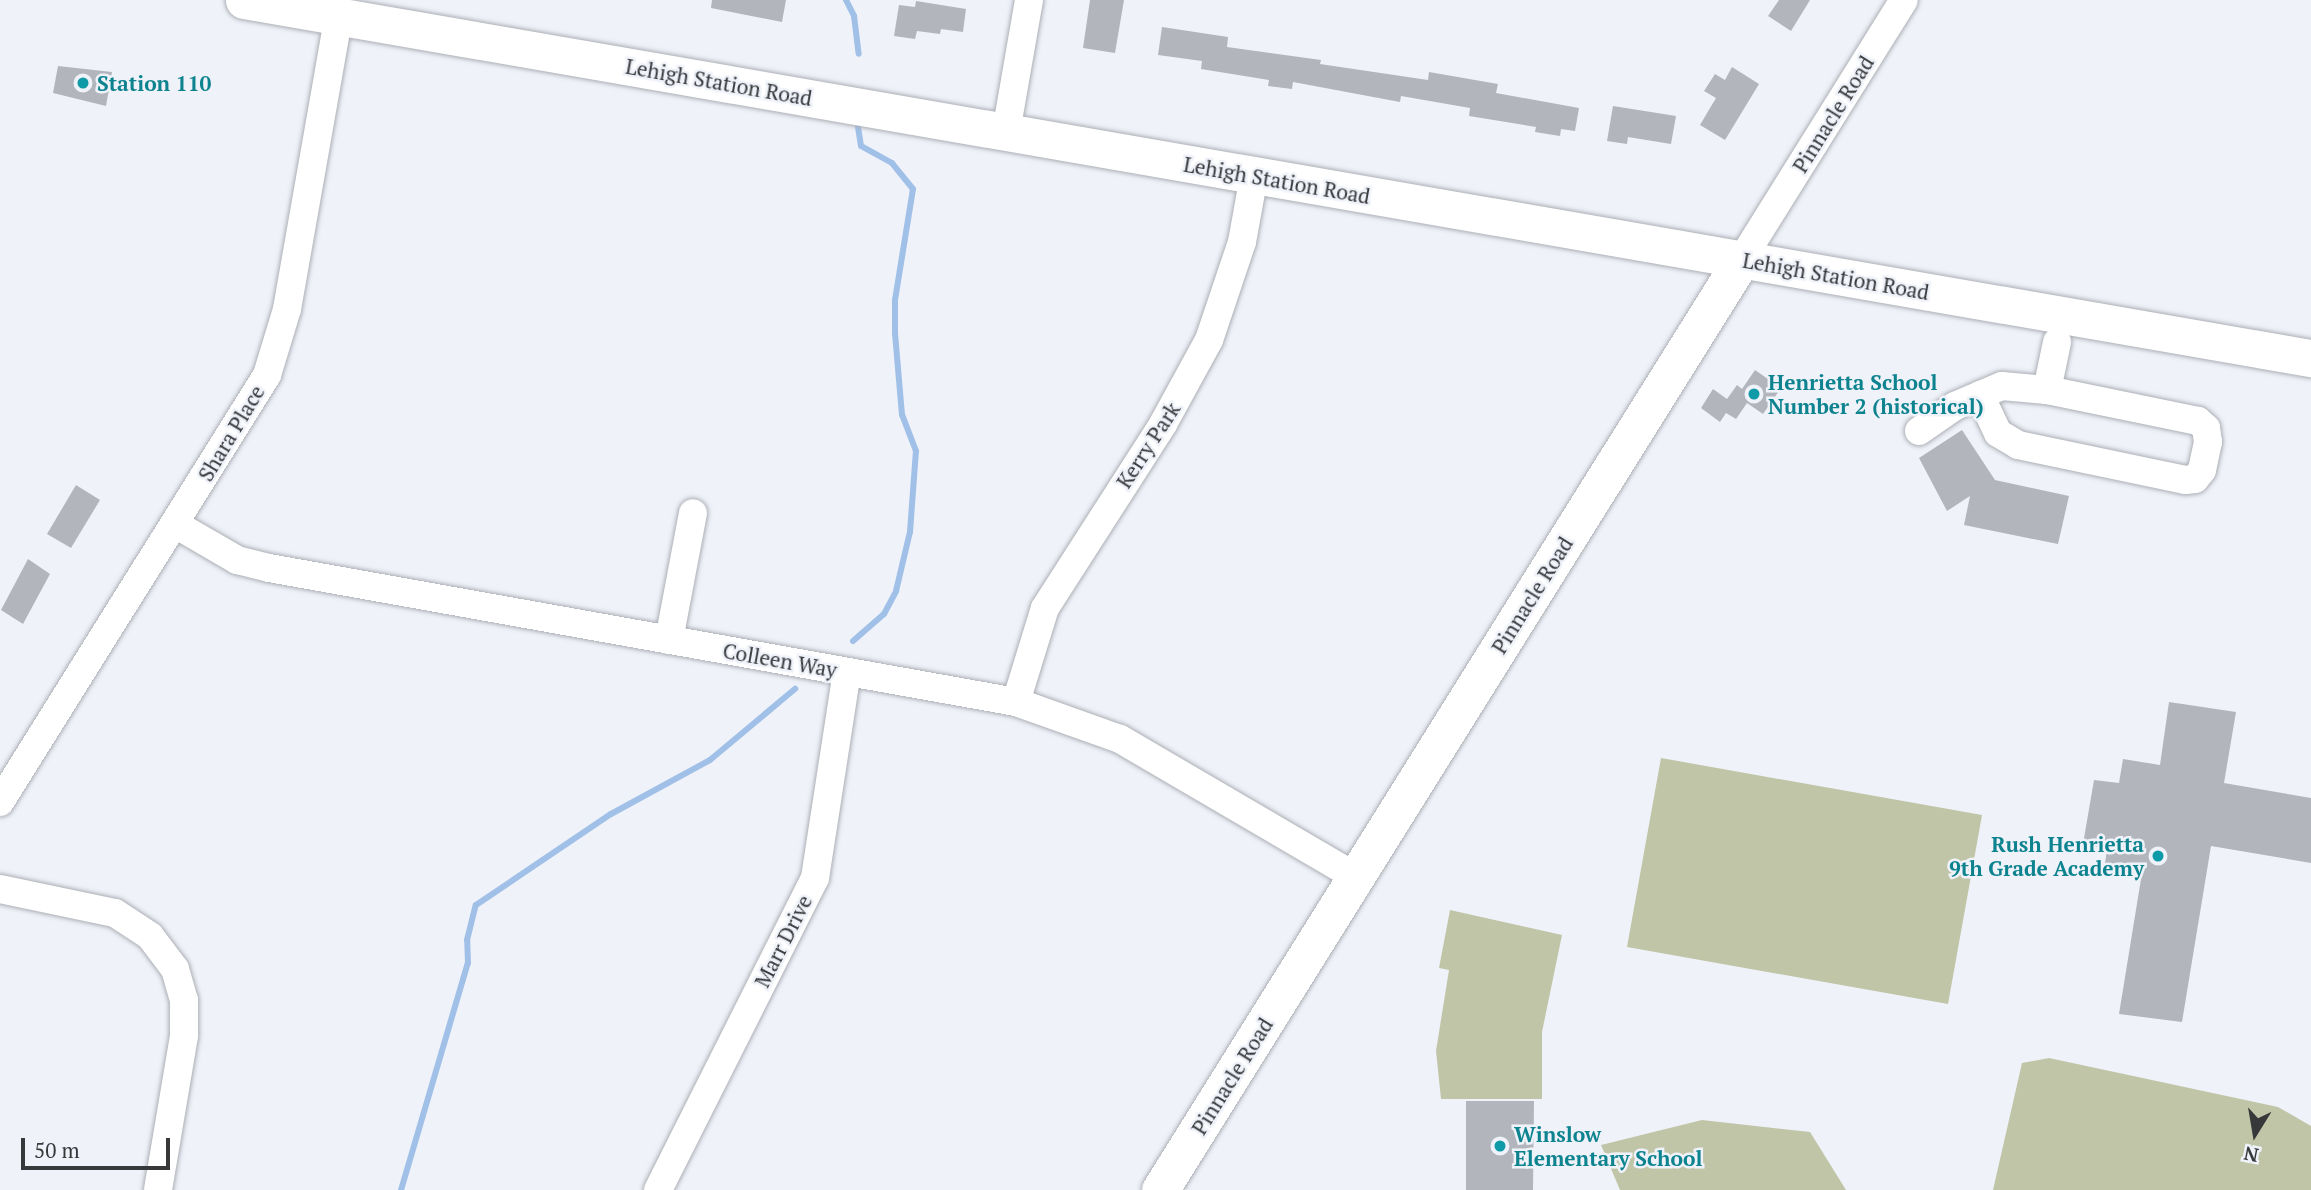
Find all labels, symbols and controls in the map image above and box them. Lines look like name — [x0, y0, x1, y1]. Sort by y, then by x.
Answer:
street label: Pinnacle Road — [1787, 51, 1879, 177]
street label: Lehigh Station Road — [624, 53, 814, 111]
place label: Station 110 — [97, 70, 211, 96]
marker: Station 110 — [75, 75, 91, 91]
street label: Lehigh Station Road — [1182, 151, 1372, 209]
street label: Lehigh Station Road — [1741, 247, 1931, 305]
place label: Henrietta School Number 2 (historical) — [1768, 369, 1984, 419]
street label: Shara Place — [193, 380, 269, 486]
marker: Henrietta School Number 2 (historical) — [1746, 386, 1762, 402]
street label: Kerry Park — [1111, 397, 1185, 493]
street label: Pinnacle Road — [1486, 532, 1578, 658]
street label: Colleen Way — [721, 638, 839, 682]
place label: Rush Henrietta 9th Grade Academy — [1949, 831, 2144, 881]
marker: Rush Henrietta 9th Grade Academy — [2150, 848, 2166, 864]
street label: Marr Drive — [749, 891, 817, 991]
street label: Pinnacle Road — [1186, 1013, 1278, 1139]
north arrow — [2220, 1099, 2290, 1169]
place label: Winslow Elementary School — [1514, 1121, 1702, 1171]
scale bar — [24, 1124, 173, 1168]
text: 50 m — [34, 1136, 80, 1164]
marker: Winslow Elementary School — [1492, 1138, 1508, 1154]
text: N — [2241, 1141, 2260, 1169]

